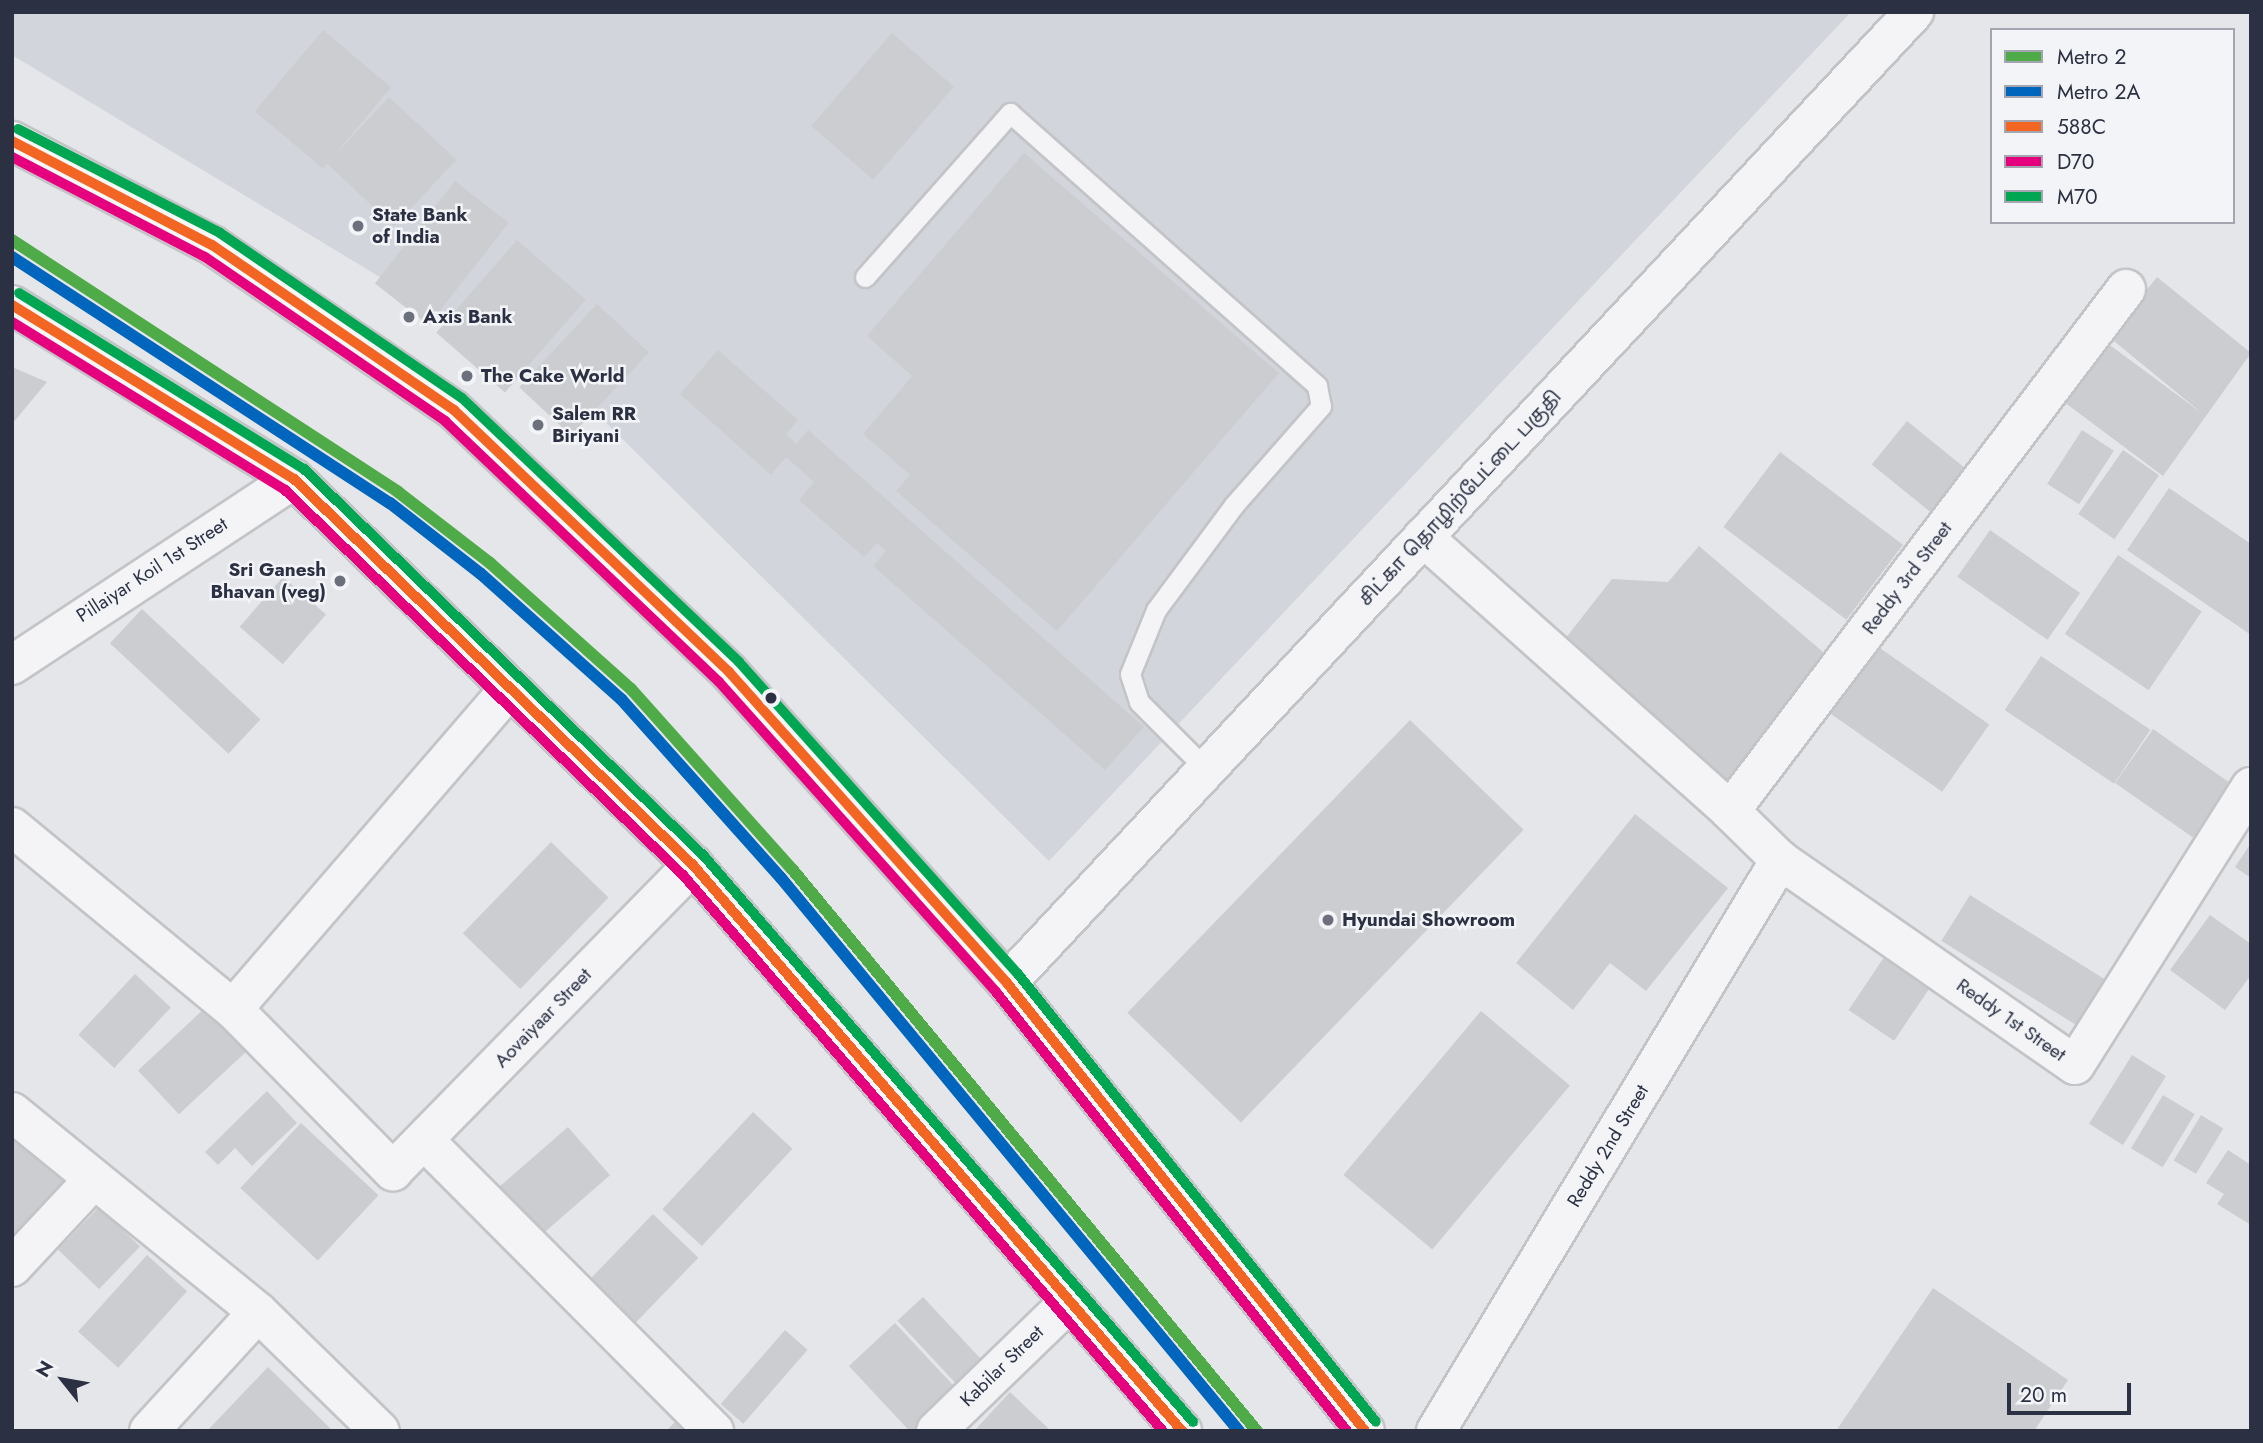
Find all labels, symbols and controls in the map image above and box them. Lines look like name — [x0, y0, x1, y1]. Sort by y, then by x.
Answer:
legend — [1990, 28, 2235, 224]
text: Metro 2 — [2057, 42, 2126, 72]
text: Metro 2A — [2057, 77, 2140, 107]
text: 588C — [2057, 112, 2106, 142]
text: D70 — [2057, 147, 2094, 177]
text: M70 — [2057, 182, 2098, 212]
place label: State Bank of India — [372, 204, 468, 248]
marker: State Bank of India — [350, 218, 366, 234]
place label: Axis Bank — [423, 306, 512, 328]
marker: Axis Bank — [401, 309, 417, 325]
place label: The Cake World — [481, 365, 624, 387]
marker: The Cake World — [459, 368, 475, 384]
street label: சிட்கா தொழிற்பேட்டை பகுதி — [1354, 386, 1566, 610]
place label: Salem RR Biriyani — [552, 403, 636, 447]
marker: Salem RR Biriyani — [530, 417, 546, 433]
street label: Pillaiyar Koil 1st Street — [72, 513, 232, 627]
street label: Reddy 3rd Street — [1857, 517, 1957, 639]
place label: Sri Ganesh Bhavan (veg) — [210, 559, 326, 603]
marker: Sri Ganesh Bhavan (veg) — [332, 573, 348, 589]
unlabelled marker — [764, 691, 778, 705]
place label: Hyundai Showroom — [1342, 909, 1515, 931]
marker: Hyundai Showroom — [1320, 912, 1336, 928]
street label: Aovaiyaar Street — [490, 964, 596, 1072]
street label: Reddy 1st Street — [1952, 974, 2070, 1066]
street label: Reddy 2nd Street — [1562, 1081, 1654, 1211]
street label: Kabilar Street — [956, 1321, 1048, 1411]
north arrow — [28, 1345, 98, 1415]
text: N — [29, 1356, 60, 1382]
scale bar — [2011, 1370, 2135, 1414]
text: 20 m — [2020, 1380, 2067, 1410]

